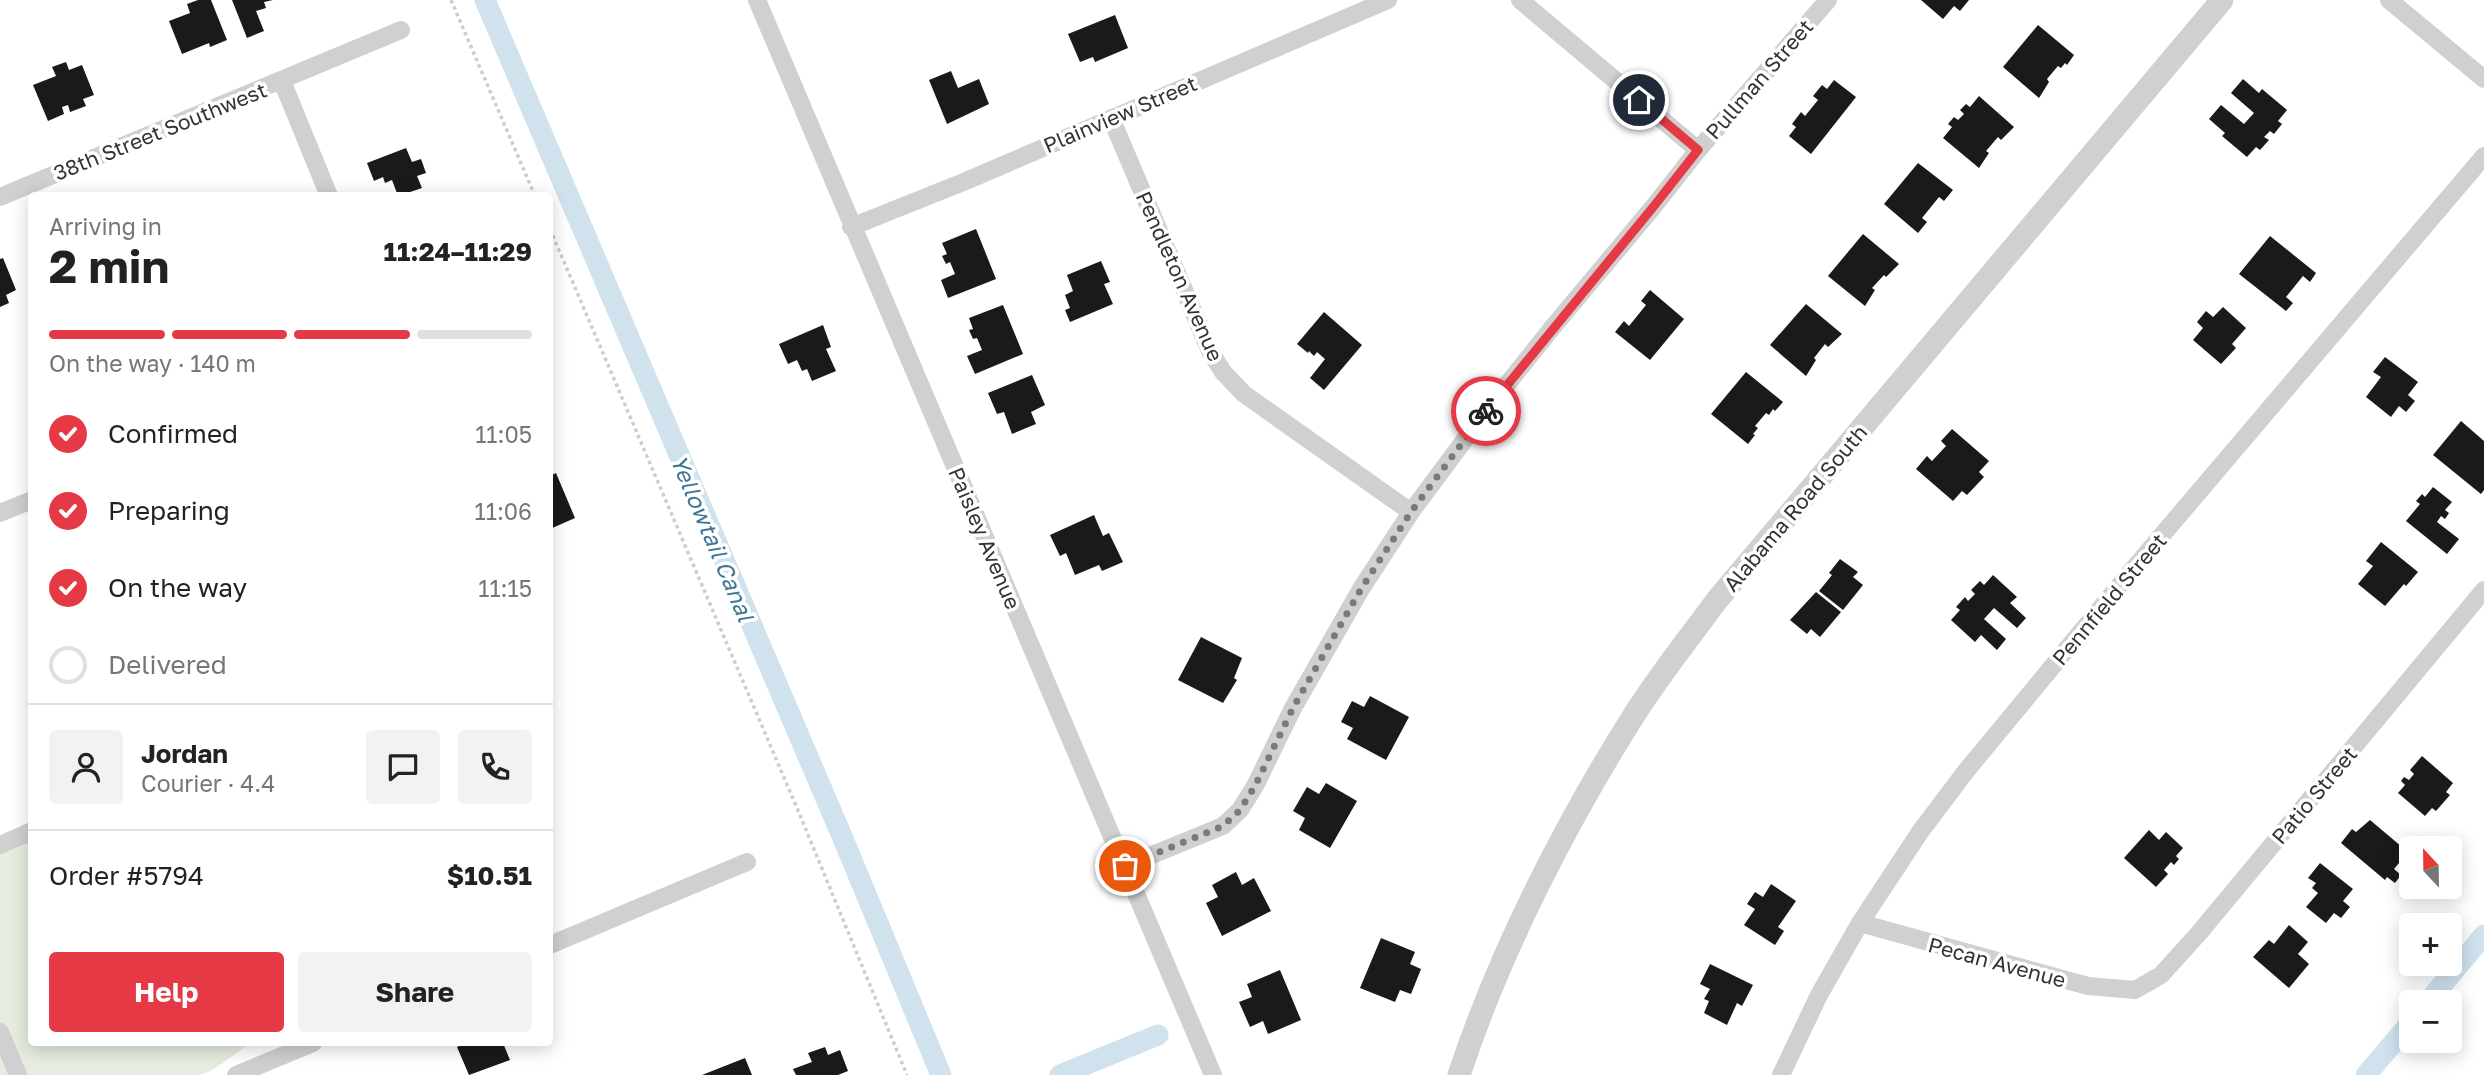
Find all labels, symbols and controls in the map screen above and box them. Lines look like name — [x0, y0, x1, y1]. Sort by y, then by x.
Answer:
street label: Pullman Street — [1700, 14, 1818, 144]
street label: Plainview Street — [1039, 70, 1201, 158]
pin — [1609, 70, 1669, 130]
street label: 38th Street Southwest — [50, 76, 270, 186]
icon: home — [1620, 81, 1658, 119]
street label: Pendleton Avenue — [1131, 187, 1229, 365]
text: Arriving in — [49, 212, 162, 240]
text: 11:24–11:29 — [384, 236, 532, 267]
text: 2 min — [49, 238, 169, 293]
text: On the way · 140 m — [49, 349, 256, 377]
courier — [1451, 376, 1521, 446]
icon: bike — [1467, 392, 1505, 430]
icon: check — [49, 415, 87, 453]
text: Confirmed — [108, 418, 238, 449]
street label: Alabama Road South — [1718, 419, 1872, 597]
text: 11:05 — [475, 420, 532, 448]
water label: Yellowtail Canal — [665, 451, 761, 627]
street label: Paisley Avenue — [943, 463, 1027, 613]
icon: check — [49, 492, 87, 530]
text: Preparing — [108, 495, 230, 526]
text: 11:06 — [475, 497, 532, 525]
street label: Pennfield Street — [2046, 528, 2172, 670]
icon: check — [49, 569, 87, 607]
text: On the way — [108, 572, 247, 603]
text: 11:15 — [478, 574, 532, 602]
text: Delivered — [108, 649, 227, 680]
button: person — [49, 730, 123, 804]
button: chat — [366, 730, 440, 804]
button: phone — [458, 730, 532, 804]
text: Jordan — [141, 738, 228, 769]
street label: Patio Street — [2266, 741, 2362, 849]
text: Courier · 4.4 — [141, 769, 275, 797]
pin — [1095, 836, 1155, 896]
north arrow — [2399, 836, 2462, 900]
map controls — [2399, 836, 2462, 1053]
icon: bag — [1106, 847, 1144, 885]
text: Order #5794 — [49, 860, 204, 891]
text: $10.51 — [447, 860, 532, 891]
button: + — [2399, 913, 2462, 976]
street label: Pecan Avenue — [1925, 931, 2069, 993]
button: Help — [49, 952, 284, 1032]
button: Share — [298, 952, 532, 1032]
button: − — [2399, 990, 2462, 1053]

